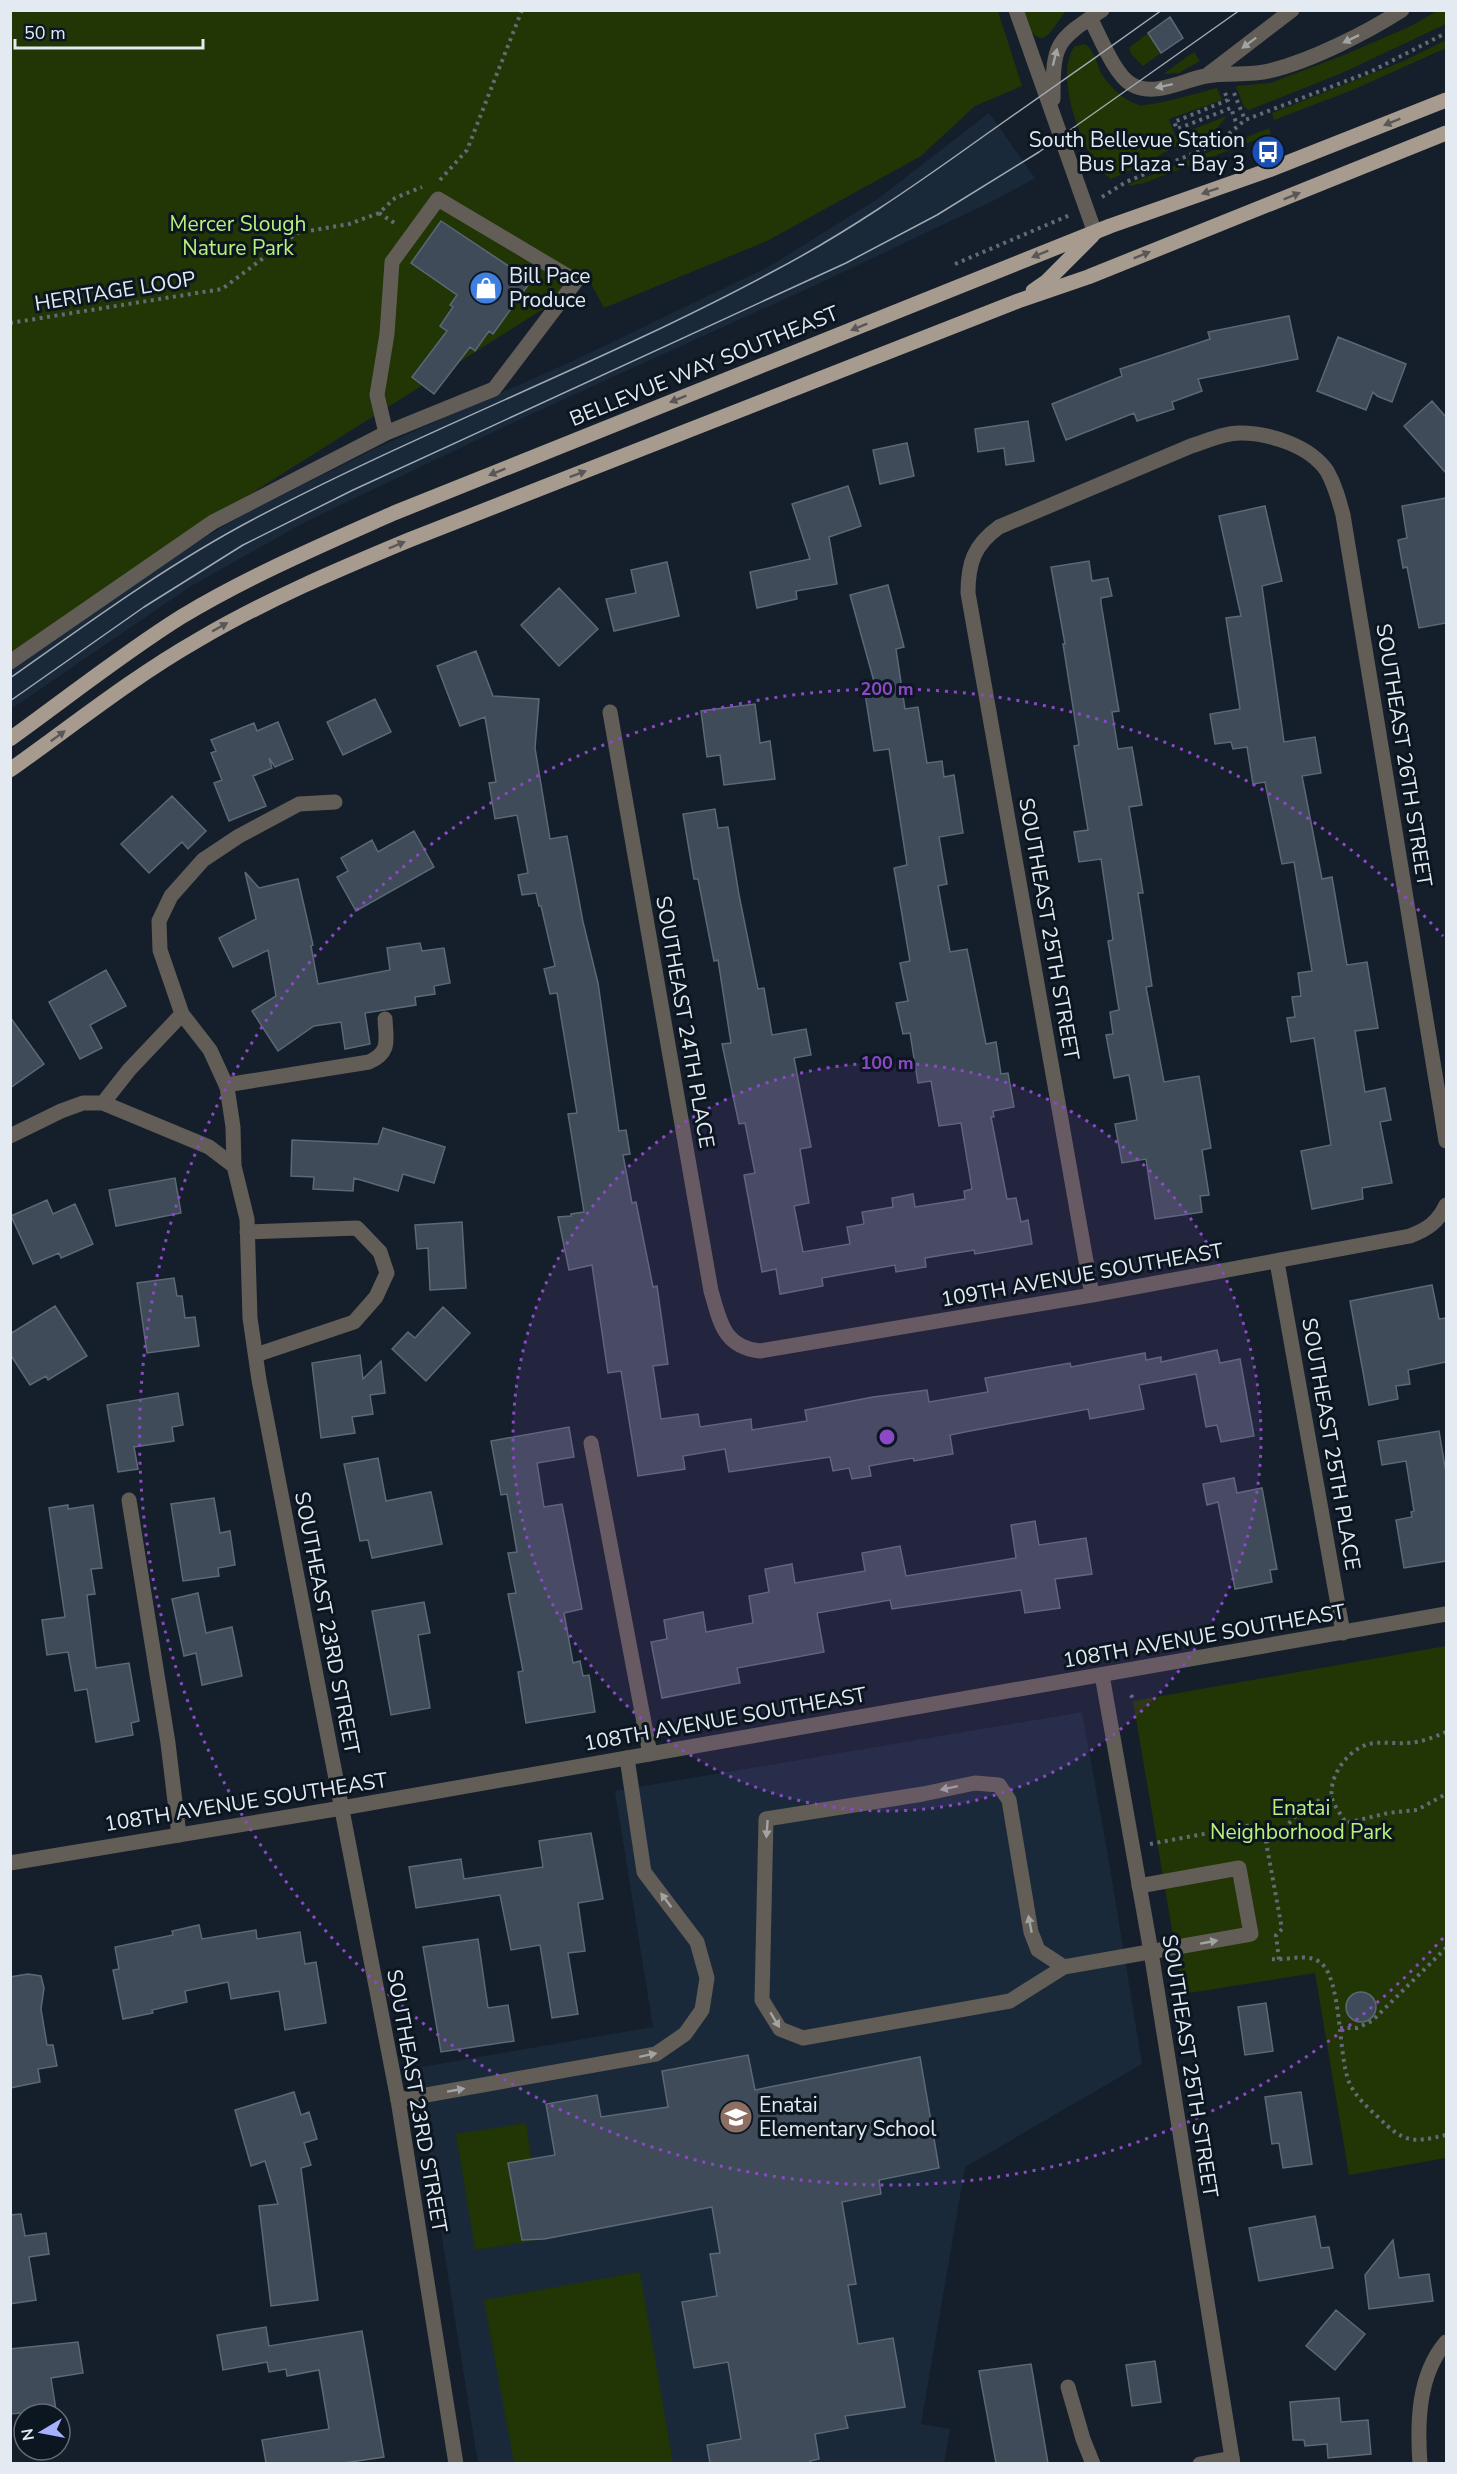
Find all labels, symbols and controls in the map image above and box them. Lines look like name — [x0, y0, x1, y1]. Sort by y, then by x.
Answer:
scale bar — [15, 12, 202, 50]
text: 50 m — [24, 21, 66, 45]
one-way arrow — [1342, 34, 1359, 44]
one-way arrow — [1241, 37, 1257, 49]
one-way arrow — [1051, 48, 1061, 66]
one-way arrow — [1154, 82, 1173, 91]
one-way arrow — [1383, 117, 1401, 127]
place label: South Bellevue Station Bus Plaza - Bay 3 — [1029, 126, 1245, 178]
bus stop icon: South Bellevue Station Bus Plaza - Bay 3 — [1250, 134, 1286, 170]
one-way arrow — [1201, 187, 1219, 197]
one-way arrow — [1283, 190, 1301, 200]
park label: Mercer Slough Nature Park — [170, 210, 306, 262]
one-way arrow — [1031, 249, 1049, 259]
one-way arrow — [1133, 250, 1151, 259]
place label: Bill Pace Produce — [509, 262, 591, 314]
street label: HERITAGE LOOP — [32, 264, 198, 318]
shop icon: Bill Pace Produce — [468, 270, 504, 306]
street label: BELLEVUE WAY SOUTHEAST — [565, 299, 843, 433]
one-way arrow — [850, 322, 868, 332]
one-way arrow — [669, 394, 687, 404]
one-way arrow — [488, 468, 506, 477]
one-way arrow — [569, 469, 587, 478]
one-way arrow — [388, 540, 406, 550]
street label: SOUTHEAST 26TH STREET — [1369, 621, 1439, 889]
one-way arrow — [212, 622, 229, 632]
text: 200 m — [860, 677, 914, 701]
one-way arrow — [50, 730, 66, 742]
street label: SOUTHEAST 25TH STREET — [1012, 796, 1086, 1063]
street label: SOUTHEAST 24TH PLACE — [649, 894, 721, 1150]
text: 100 m — [860, 1051, 914, 1075]
street label: 109TH AVENUE SOUTHEAST — [939, 1236, 1226, 1314]
street label: SOUTHEAST 25TH PLACE — [1295, 1316, 1367, 1572]
centre of rings — [877, 1427, 897, 1447]
street label: SOUTHEAST 23RD STREET — [288, 1489, 366, 1757]
street label: 108TH AVENUE SOUTHEAST — [1061, 1597, 1348, 1675]
street label: 108TH AVENUE SOUTHEAST — [582, 1680, 869, 1758]
street label: 108TH AVENUE SOUTHEAST — [102, 1766, 390, 1838]
one-way arrow — [939, 1784, 958, 1793]
park label: Enatai Neighborhood Park — [1210, 1794, 1393, 1846]
one-way arrow — [762, 1820, 771, 1839]
one-way arrow — [660, 1893, 672, 1908]
one-way arrow — [1025, 1915, 1034, 1934]
street label: SOUTHEAST 25TH STREET — [1155, 1932, 1225, 2200]
one-way arrow — [1199, 1937, 1218, 1946]
street label: SOUTHEAST 23RD STREET — [380, 1967, 454, 2235]
one-way arrow — [769, 2012, 780, 2028]
one-way arrow — [638, 2050, 657, 2059]
one-way arrow — [446, 2085, 465, 2094]
place label: Enatai Elementary School — [759, 2091, 937, 2143]
school or university icon: Enatai Elementary School — [718, 2099, 754, 2135]
north arrow — [12, 2402, 72, 2462]
text: N — [16, 2427, 40, 2442]

